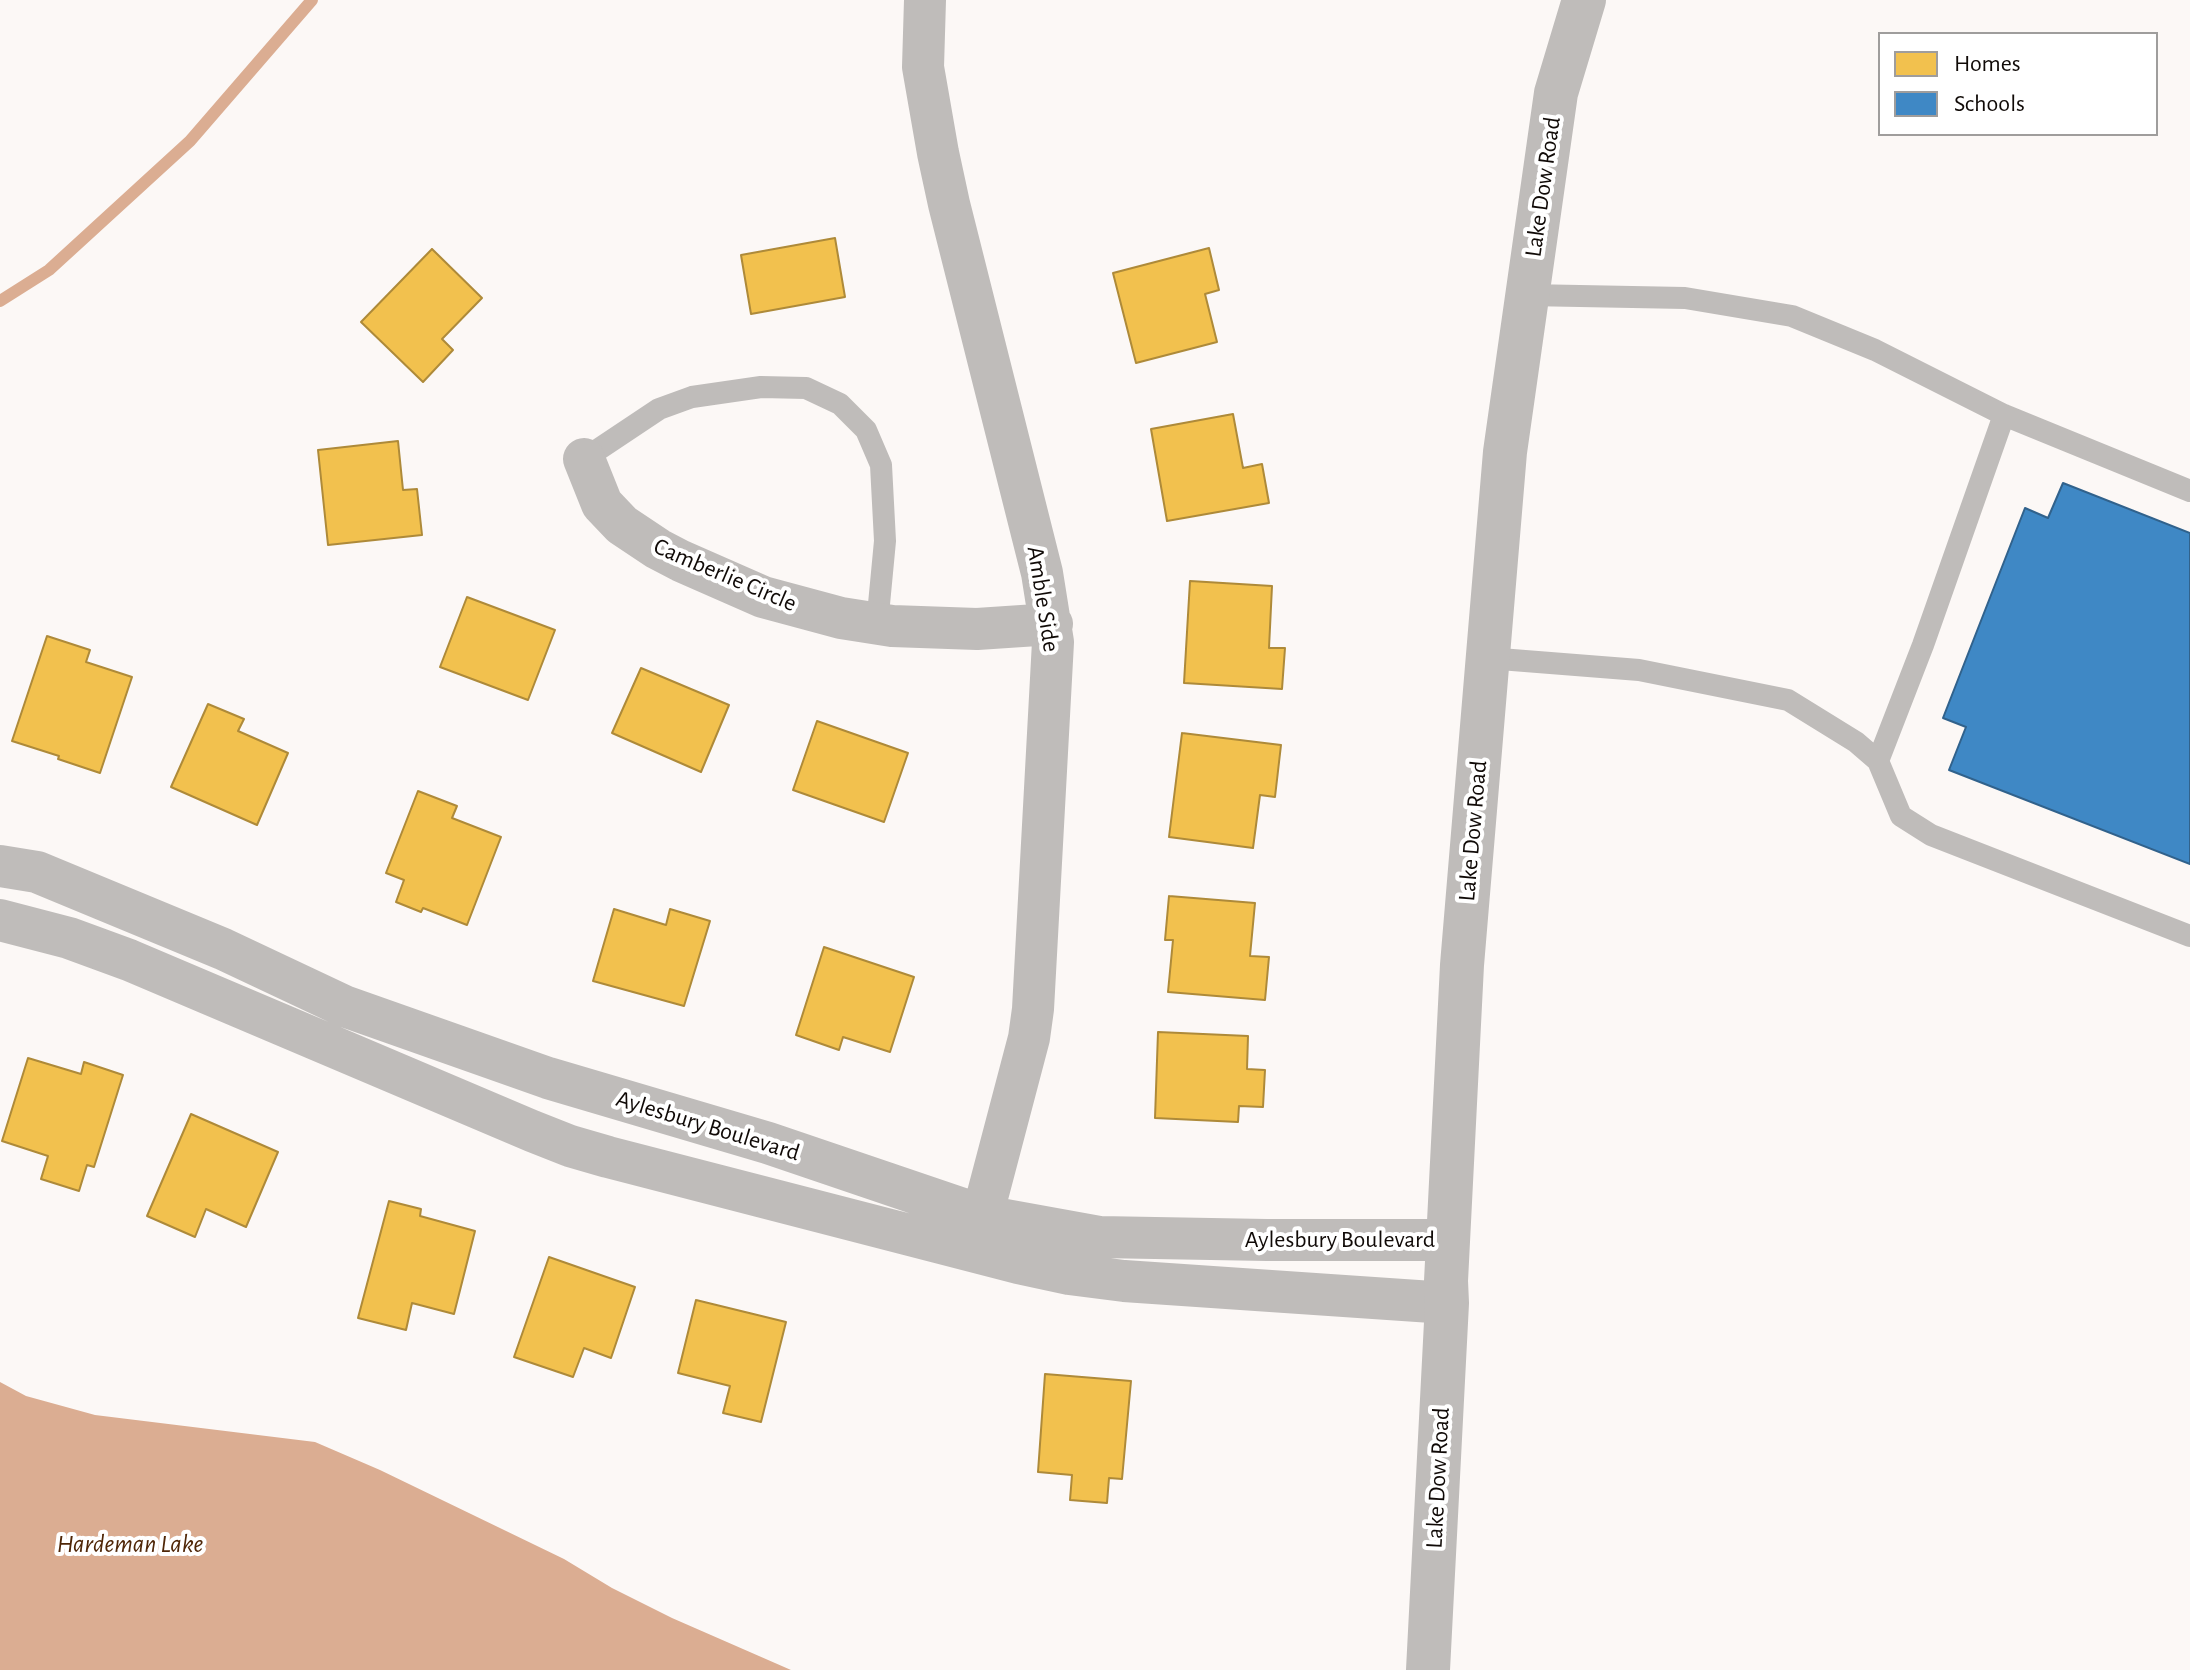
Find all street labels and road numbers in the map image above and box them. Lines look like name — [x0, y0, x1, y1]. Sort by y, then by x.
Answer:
street label: Lake Dow Road — [1519, 115, 1567, 259]
street label: Camberlie Circle — [649, 532, 801, 618]
street label: Amble Side — [1020, 544, 1066, 654]
street label: Lake Dow Road — [1452, 759, 1494, 903]
street label: Aylesbury Boulevard — [613, 1084, 803, 1168]
street label: Aylesbury Boulevard — [1245, 1226, 1435, 1254]
street label: Lake Dow Road — [1420, 1407, 1456, 1549]

